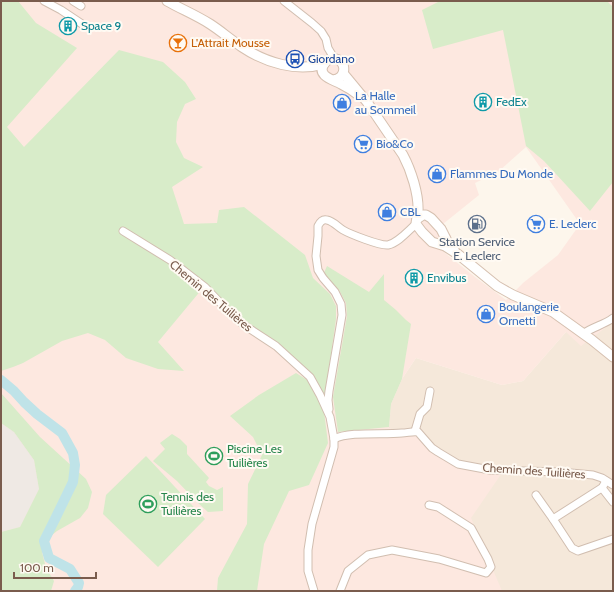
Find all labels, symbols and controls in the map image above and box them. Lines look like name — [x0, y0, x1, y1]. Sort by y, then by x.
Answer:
building icon: Space 9 — [58, 16, 78, 36]
place label: Space 9 — [81, 18, 122, 33]
bar icon: L'Attrait Mousse — [168, 33, 188, 53]
place label: L'Attrait Mousse — [191, 35, 270, 50]
bus stop icon: Giordano — [285, 49, 305, 69]
place label: Giordano — [308, 51, 355, 66]
place label: La Halle au Sommeil — [355, 88, 416, 117]
building icon: FedEx — [473, 92, 493, 112]
shop icon: La Halle au Sommeil — [332, 93, 352, 113]
place label: FedEx — [496, 94, 527, 109]
supermarket icon: Bio&Co — [353, 134, 373, 154]
place label: Bio&Co — [376, 136, 414, 151]
shop icon: Flammes Du Monde — [427, 164, 447, 184]
place label: Flammes Du Monde — [450, 166, 553, 181]
shop icon: CBL — [377, 202, 397, 222]
place label: CBL — [400, 204, 421, 219]
fuel station icon: Station Service E. Leclerc — [467, 214, 487, 234]
supermarket icon: E. Leclerc — [526, 214, 546, 234]
place label: E. Leclerc — [549, 216, 597, 231]
place label: Station Service E. Leclerc — [439, 234, 515, 263]
street label: Chemin des Tuilières — [167, 257, 256, 335]
building icon: Envibus — [404, 268, 424, 288]
place label: Envibus — [427, 270, 466, 285]
place label: Boulangerie Ornetti — [499, 299, 559, 328]
shop icon: Boulangerie Ornetti — [476, 304, 496, 324]
place label: Piscine Les Tuilières — [227, 441, 282, 470]
sports icon: Piscine Les Tuilières — [204, 446, 224, 466]
street label: Chemin des Tuilières — [482, 459, 586, 482]
place label: Tennis des Tuilières — [161, 489, 214, 518]
sports icon: Tennis des Tuilières — [138, 494, 158, 514]
scale bar — [14, 554, 96, 580]
text: 100 m — [20, 560, 54, 575]

